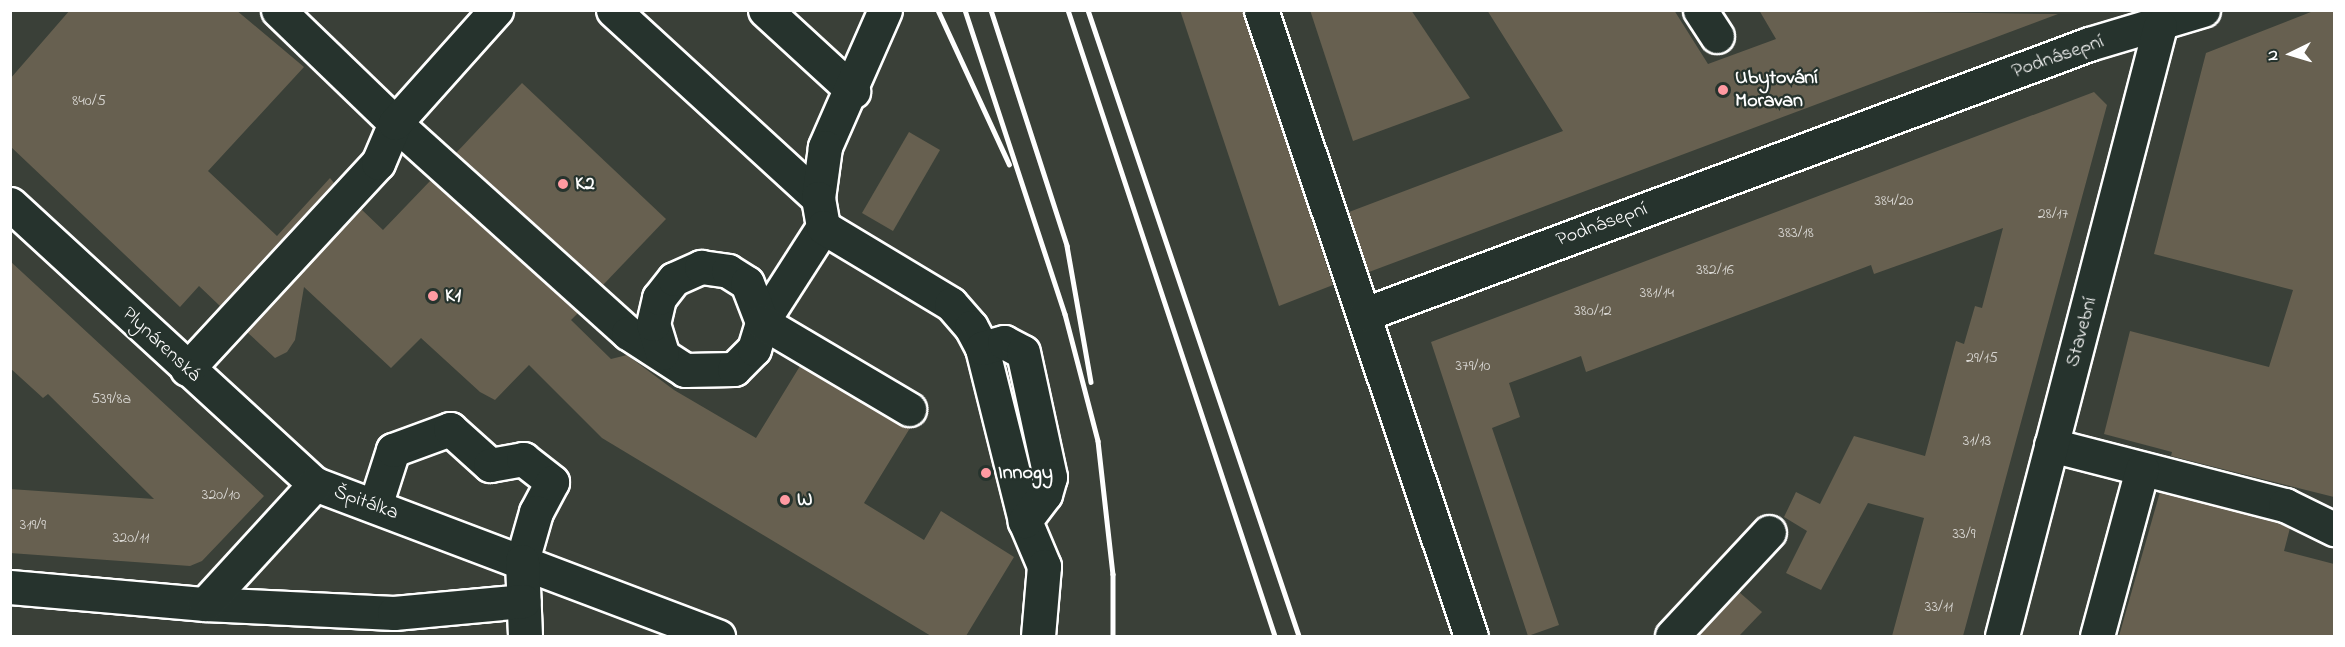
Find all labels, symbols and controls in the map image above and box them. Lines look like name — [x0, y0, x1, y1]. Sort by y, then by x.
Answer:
north arrow — [2261, 24, 2321, 84]
street label: Podnásepní — [2009, 30, 2107, 84]
text: N — [2261, 49, 2285, 62]
place label: Ubytování Moravan — [1735, 66, 1818, 113]
marker: Ubytování Moravan — [1716, 83, 1730, 97]
house number: 840/5 — [72, 91, 106, 111]
place label: K2 — [575, 172, 595, 196]
marker: K2 — [556, 177, 570, 191]
house number: 384/20 — [1874, 191, 1914, 211]
street label: Podnásepní — [1553, 197, 1651, 253]
house number: 28/17 — [2038, 204, 2068, 224]
house number: 383/18 — [1778, 223, 1814, 243]
house number: 382/16 — [1696, 260, 1734, 280]
house number: 381/14 — [1640, 283, 1674, 303]
place label: K1 — [445, 284, 461, 308]
marker: K1 — [426, 289, 440, 303]
street label: Stavební — [2061, 294, 2103, 370]
house number: 380/12 — [1574, 301, 1612, 321]
street label: Plynárenská — [117, 302, 205, 388]
house number: 29/15 — [1966, 348, 1998, 368]
house number: 379/10 — [1456, 356, 1490, 376]
house number: 539/8a — [91, 389, 131, 409]
house number: 31/13 — [1963, 431, 1991, 451]
place label: Innogy — [998, 461, 1053, 485]
marker: Innogy — [979, 466, 993, 480]
street label: Špitálka — [330, 480, 402, 526]
house number: 320/10 — [202, 485, 240, 505]
place label: W — [797, 488, 812, 512]
marker: W — [778, 493, 792, 507]
house number: 319/9 — [20, 515, 46, 535]
house number: 33/9 — [1953, 524, 1975, 544]
house number: 320/11 — [113, 528, 149, 548]
house number: 33/11 — [1925, 597, 1953, 617]

